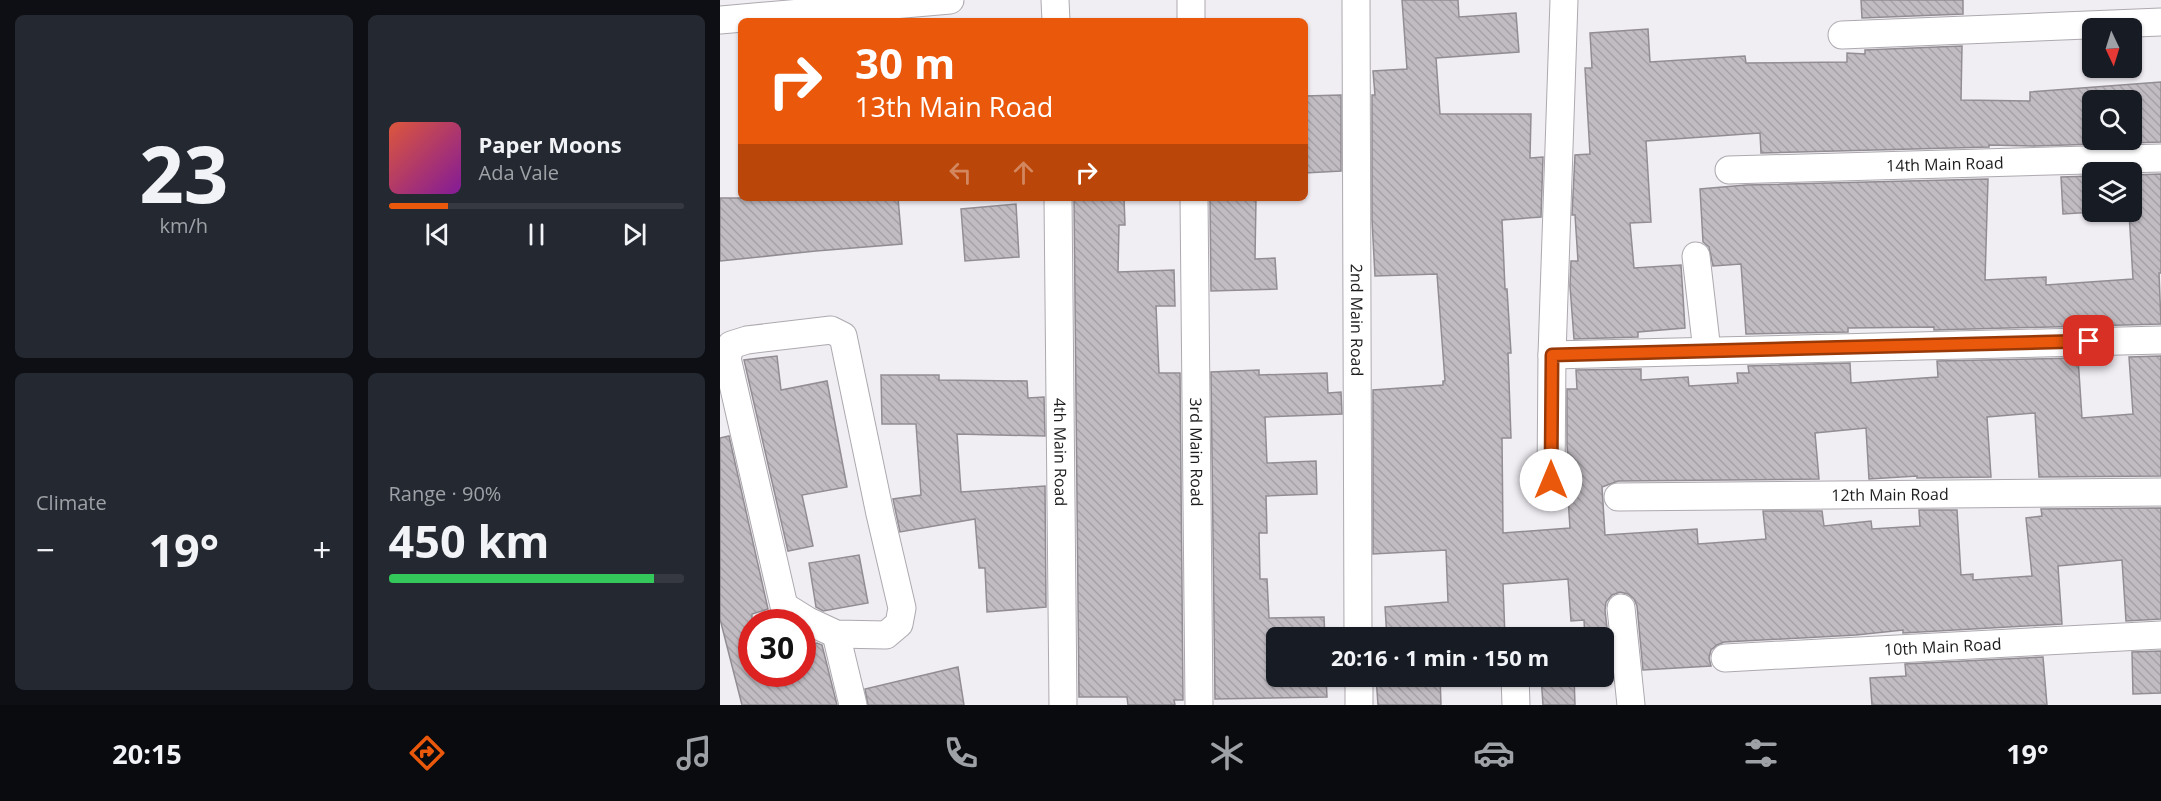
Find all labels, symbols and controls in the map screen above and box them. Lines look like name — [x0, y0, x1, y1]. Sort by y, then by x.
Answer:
north arrow — [2082, 18, 2142, 78]
map controls — [2082, 18, 2142, 222]
text: 30 m — [855, 34, 955, 91]
icon: right — [756, 42, 834, 120]
text: 13th Main Road — [855, 88, 1053, 125]
button: search — [2082, 90, 2142, 150]
text: 23 — [139, 120, 228, 226]
text: Paper Moons — [479, 129, 622, 159]
street label: 14th Main Road — [1886, 151, 2004, 177]
icon: left — [944, 156, 977, 189]
icon: ahead — [1007, 156, 1040, 189]
icon: right — [1070, 156, 1103, 189]
text: Ada Vale — [479, 159, 559, 186]
button: layers — [2082, 162, 2142, 222]
text: km/h — [159, 212, 208, 239]
icon: previous — [421, 218, 454, 251]
icon: pause — [520, 218, 553, 251]
icon: next — [618, 218, 651, 251]
street label: 2nd Main Road — [1346, 264, 1368, 376]
pin — [2063, 315, 2114, 366]
icon: arrive — [2072, 324, 2105, 357]
street label: 3rd Main Road — [1185, 397, 1208, 507]
street label: 4th Main Road — [1049, 398, 1072, 506]
position arrow — [1519, 448, 1583, 512]
text: Range · 90% — [389, 480, 501, 507]
street label: 12th Main Road — [1831, 483, 1949, 506]
text: Climate — [36, 489, 107, 516]
text: 450 km — [389, 510, 549, 571]
text: 19° — [148, 519, 219, 580]
text: − — [36, 527, 55, 572]
text: + — [313, 527, 331, 572]
speed limit sign: 30 — [738, 609, 816, 687]
street label: 10th Main Road — [1883, 632, 2002, 661]
text: 20:16 · 1 min · 150 m — [1331, 642, 1549, 672]
icon: directions — [406, 732, 448, 774]
icon: music — [673, 732, 715, 774]
icon: phone — [940, 732, 982, 774]
icon: climate — [1206, 732, 1248, 774]
icon: car — [1473, 732, 1515, 774]
icon: filters — [1740, 732, 1782, 774]
text: 20:15 — [112, 735, 182, 772]
text: 19° — [2006, 735, 2049, 772]

